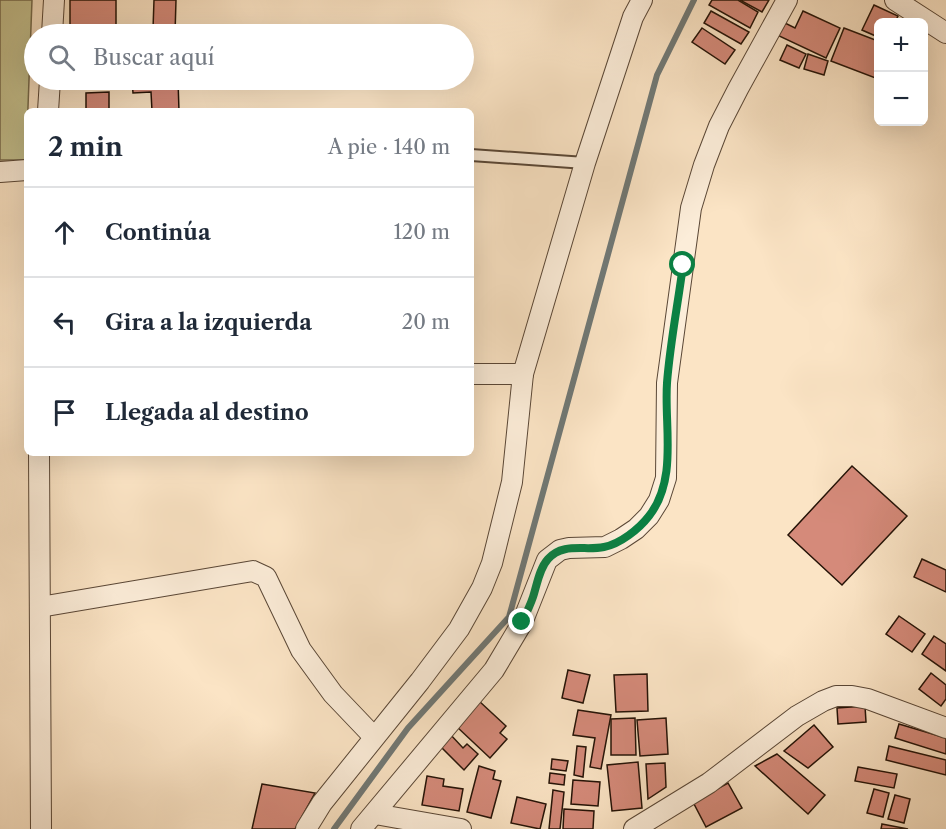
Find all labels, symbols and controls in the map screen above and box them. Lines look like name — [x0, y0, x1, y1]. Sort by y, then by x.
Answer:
map controls — [874, 18, 928, 126]
button: + — [874, 18, 928, 72]
search box — [24, 24, 474, 90]
icon: search — [45, 41, 78, 74]
text: Buscar aquí — [93, 44, 215, 71]
button: − — [874, 72, 928, 126]
text: 2 min — [48, 131, 123, 163]
text: A pie · 140 m — [328, 135, 450, 159]
icon: ahead — [48, 216, 81, 249]
text: Continúa — [105, 219, 211, 246]
text: 120 m — [393, 220, 450, 244]
route start — [669, 251, 695, 277]
icon: left — [48, 306, 81, 339]
text: Gira a la izquierda — [105, 309, 312, 336]
text: 20 m — [402, 310, 450, 334]
icon: arrive — [48, 396, 81, 429]
text: Llegada al destino — [105, 399, 309, 426]
route end — [508, 608, 534, 634]

